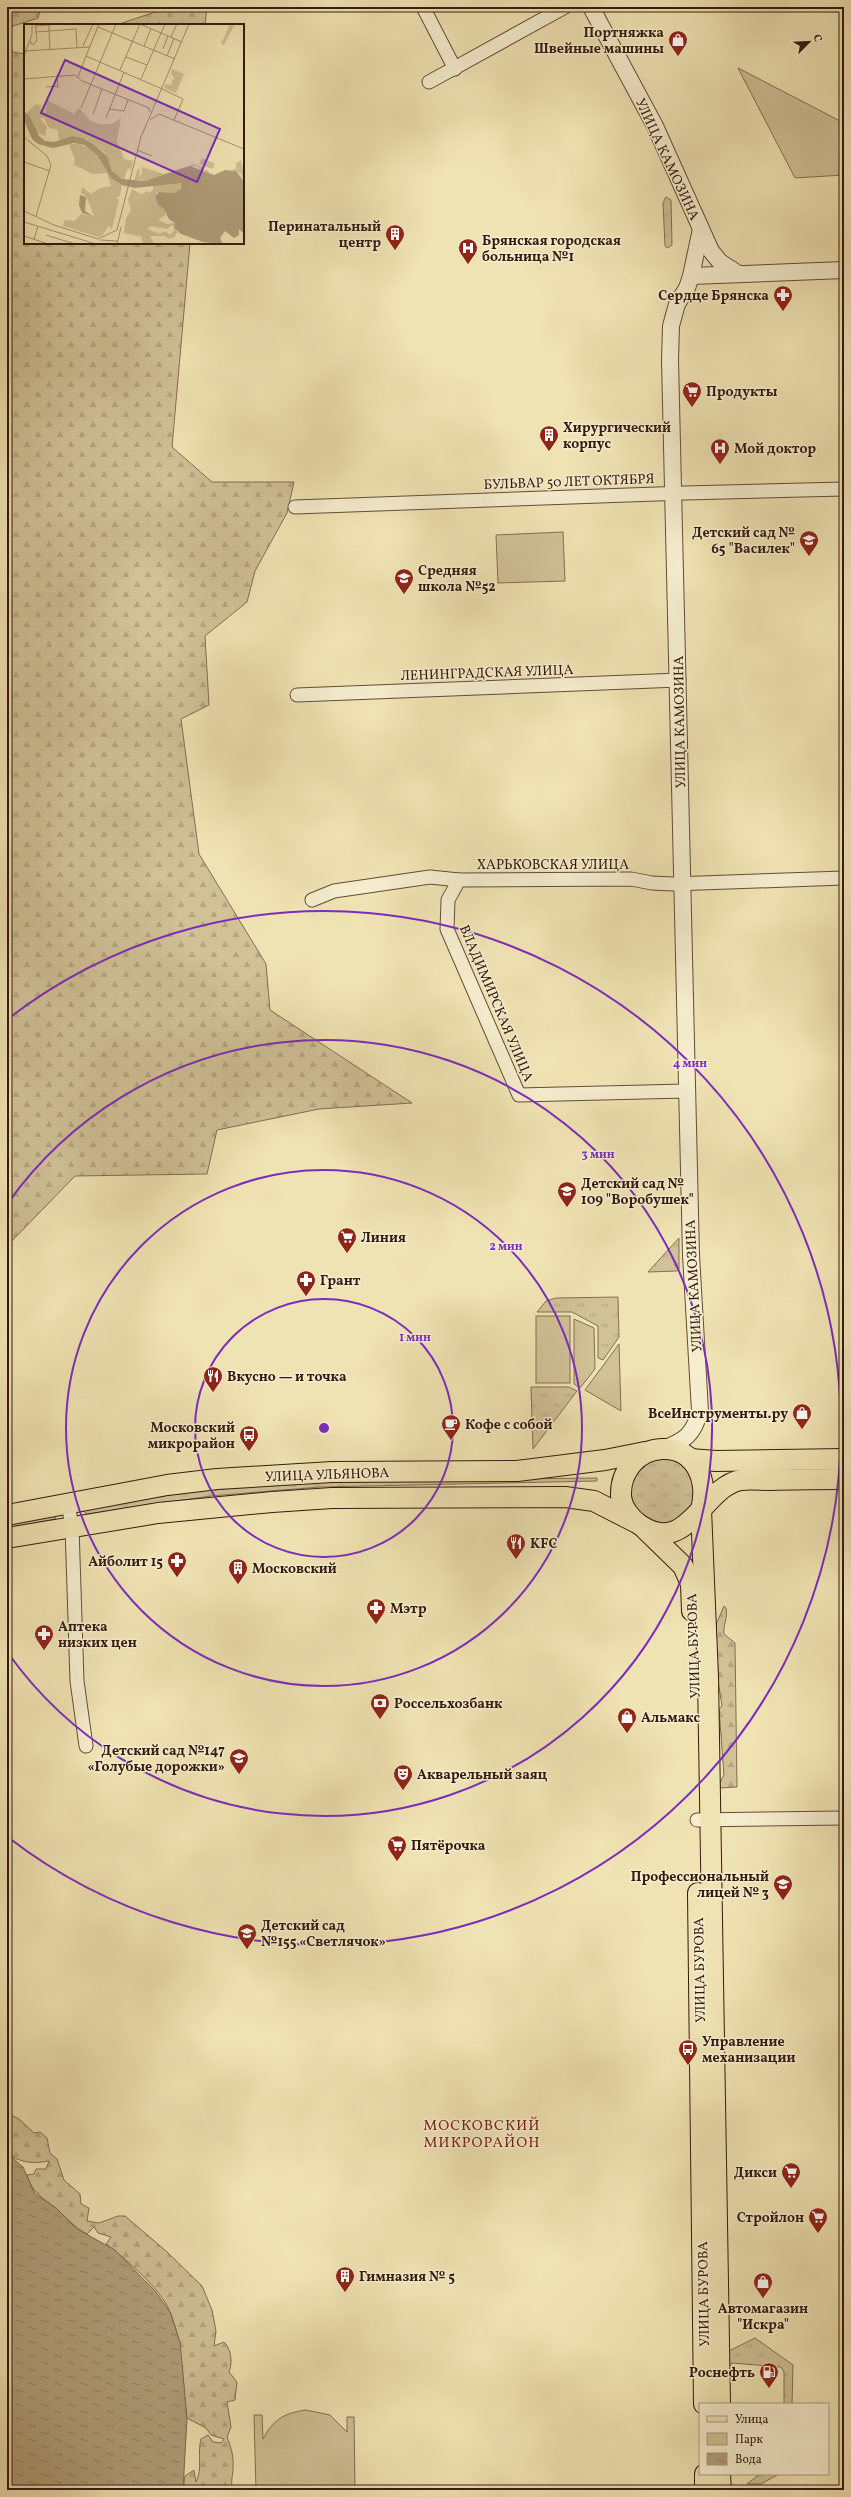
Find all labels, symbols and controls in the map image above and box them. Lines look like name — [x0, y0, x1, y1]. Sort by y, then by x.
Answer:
north arrow — [789, 22, 829, 62]
inset map — [24, 24, 244, 244]
place label: Портняжка Швейные машины — [534, 24, 664, 59]
shop icon: Портняжка Швейные машины — [667, 29, 689, 57]
text: С — [808, 32, 825, 45]
street label: УЛИЦА КАМОЗИНА — [630, 95, 703, 224]
place label: Перинатальный центр — [268, 218, 381, 253]
building icon: Перинатальный центр — [384, 223, 406, 251]
place label: Брянская городская больница №1 — [482, 232, 621, 267]
hospital icon: Брянская городская больница №1 — [457, 237, 479, 265]
pharmacy icon: Сердце Брянска — [772, 284, 794, 312]
place label: Сердце Брянска — [658, 287, 769, 306]
supermarket icon: Продукты — [681, 380, 703, 408]
place label: Продукты — [706, 383, 778, 402]
place label: Хирургический корпус — [563, 419, 671, 454]
building icon: Хирургический корпус — [538, 424, 560, 452]
hospital icon: Мой доктор — [709, 437, 731, 465]
place label: Мой доктор — [734, 440, 816, 459]
street label: БУЛЬВАР 50 ЛЕТ ОКТЯБРЯ — [483, 470, 655, 495]
place label: Детский сад № 65 "Василек" — [692, 524, 795, 559]
school or university icon: Детский сад № 65 "Василек" — [798, 529, 820, 557]
place label: Средняя школа №52 — [418, 562, 496, 597]
school or university icon: Средняя школа №52 — [393, 567, 415, 595]
street label: УЛИЦА КАМОЗИНА — [670, 655, 691, 789]
street label: ЛЕНИНГРАДСКАЯ УЛИЦА — [400, 661, 574, 686]
street label: ХАРЬКОВСКАЯ УЛИЦА — [477, 856, 629, 875]
street label: ВЛАДИМИРСКАЯ УЛИЦА — [454, 922, 537, 1085]
text: 4 мин — [673, 1056, 707, 1072]
text: 3 мин — [581, 1147, 615, 1163]
place label: Детский сад № 109 "Воробушек" — [581, 1175, 694, 1210]
school or university icon: Детский сад № 109 "Воробушек" — [556, 1180, 578, 1208]
street label: УЛИЦА КАМОЗИНА — [682, 1219, 707, 1353]
supermarket icon: Линия — [336, 1226, 358, 1254]
place label: Линия — [361, 1229, 406, 1248]
text: 2 мин — [489, 1239, 523, 1255]
pharmacy icon: Грант — [295, 1269, 317, 1297]
place label: Грант — [320, 1272, 361, 1291]
text: 1 мин — [399, 1330, 431, 1346]
restaurant icon: Вкусно — и точка — [202, 1365, 224, 1393]
place label: Вкусно — и точка — [227, 1368, 347, 1387]
shop icon: ВсеИнструменты.ру — [791, 1402, 813, 1430]
place label: ВсеИнструменты.ру — [648, 1405, 788, 1424]
cafe icon: Кофе с собой — [440, 1413, 462, 1441]
place label: Кофе с собой — [465, 1416, 552, 1435]
place label: Московский микрорайон — [148, 1419, 235, 1454]
centre of rings — [317, 1421, 331, 1435]
bus stop icon: Московский микрорайон — [238, 1424, 260, 1452]
street label: УЛИЦА УЛЬЯНОВА — [264, 1464, 390, 1487]
restaurant icon: KFC — [505, 1532, 527, 1560]
place label: KFC — [530, 1535, 557, 1554]
pharmacy icon: Айболит 15 — [166, 1550, 188, 1578]
place label: Айболит 15 — [88, 1553, 163, 1572]
building icon: Московский — [227, 1557, 249, 1585]
place label: Московский — [252, 1560, 337, 1579]
street label: УЛИЦА БУРОВА — [683, 1593, 706, 1699]
pharmacy icon: Мэтр — [365, 1597, 387, 1625]
place label: Мэтр — [390, 1600, 427, 1619]
place label: Аптека низких цен — [58, 1618, 137, 1653]
pharmacy icon: Аптека низких цен — [33, 1623, 55, 1651]
bank icon: Россельхозбанк — [369, 1692, 391, 1720]
place label: Россельхозбанк — [394, 1695, 503, 1714]
shop icon: Альмакс — [616, 1706, 638, 1734]
place label: Альмакс — [641, 1709, 700, 1728]
place label: Детский сад №147 «Голубые дорожки» — [87, 1742, 225, 1777]
school or university icon: Детский сад №147 «Голубые дорожки» — [228, 1747, 250, 1775]
theatre icon: Акварельный заяц — [392, 1763, 414, 1791]
place label: Акварельный заяц — [417, 1766, 548, 1785]
supermarket icon: Пятёрочка — [386, 1834, 408, 1862]
place label: Пятёрочка — [411, 1837, 486, 1856]
place label: Профессиональный лицей № 3 — [631, 1868, 769, 1903]
school or university icon: Профессиональный лицей № 3 — [772, 1873, 794, 1901]
place label: Детский сад №155 «Светлячок» — [261, 1917, 386, 1952]
street label: УЛИЦА БУРОВА — [690, 1917, 711, 2023]
school or university icon: Детский сад №155 «Светлячок» — [236, 1922, 258, 1950]
place label: Управление механизации — [702, 2033, 795, 2068]
bus stop icon: Управление механизации — [677, 2038, 699, 2066]
district label: МОСКОВСКИЙ МИКРОРАЙОН — [423, 2116, 541, 2154]
supermarket icon: Дикси — [780, 2161, 802, 2189]
place label: Дикси — [734, 2164, 777, 2183]
supermarket icon: Стройлон — [807, 2206, 829, 2234]
place label: Стройлон — [737, 2209, 804, 2228]
street label: УЛИЦА БУРОВА — [694, 2241, 715, 2347]
building icon: Гимназия № 5 — [334, 2265, 356, 2293]
place label: Гимназия № 5 — [359, 2268, 455, 2287]
shop icon: Автомагазин "Искра" — [752, 2271, 774, 2299]
place label: Автомагазин "Искра" — [718, 2300, 808, 2335]
fuel station icon: Роснефть — [758, 2361, 780, 2389]
place label: Роснефть — [689, 2364, 755, 2383]
legend — [699, 2403, 829, 2475]
text: Улица — [735, 2412, 768, 2428]
text: Парк — [735, 2432, 763, 2448]
text: Вода — [735, 2452, 762, 2468]

